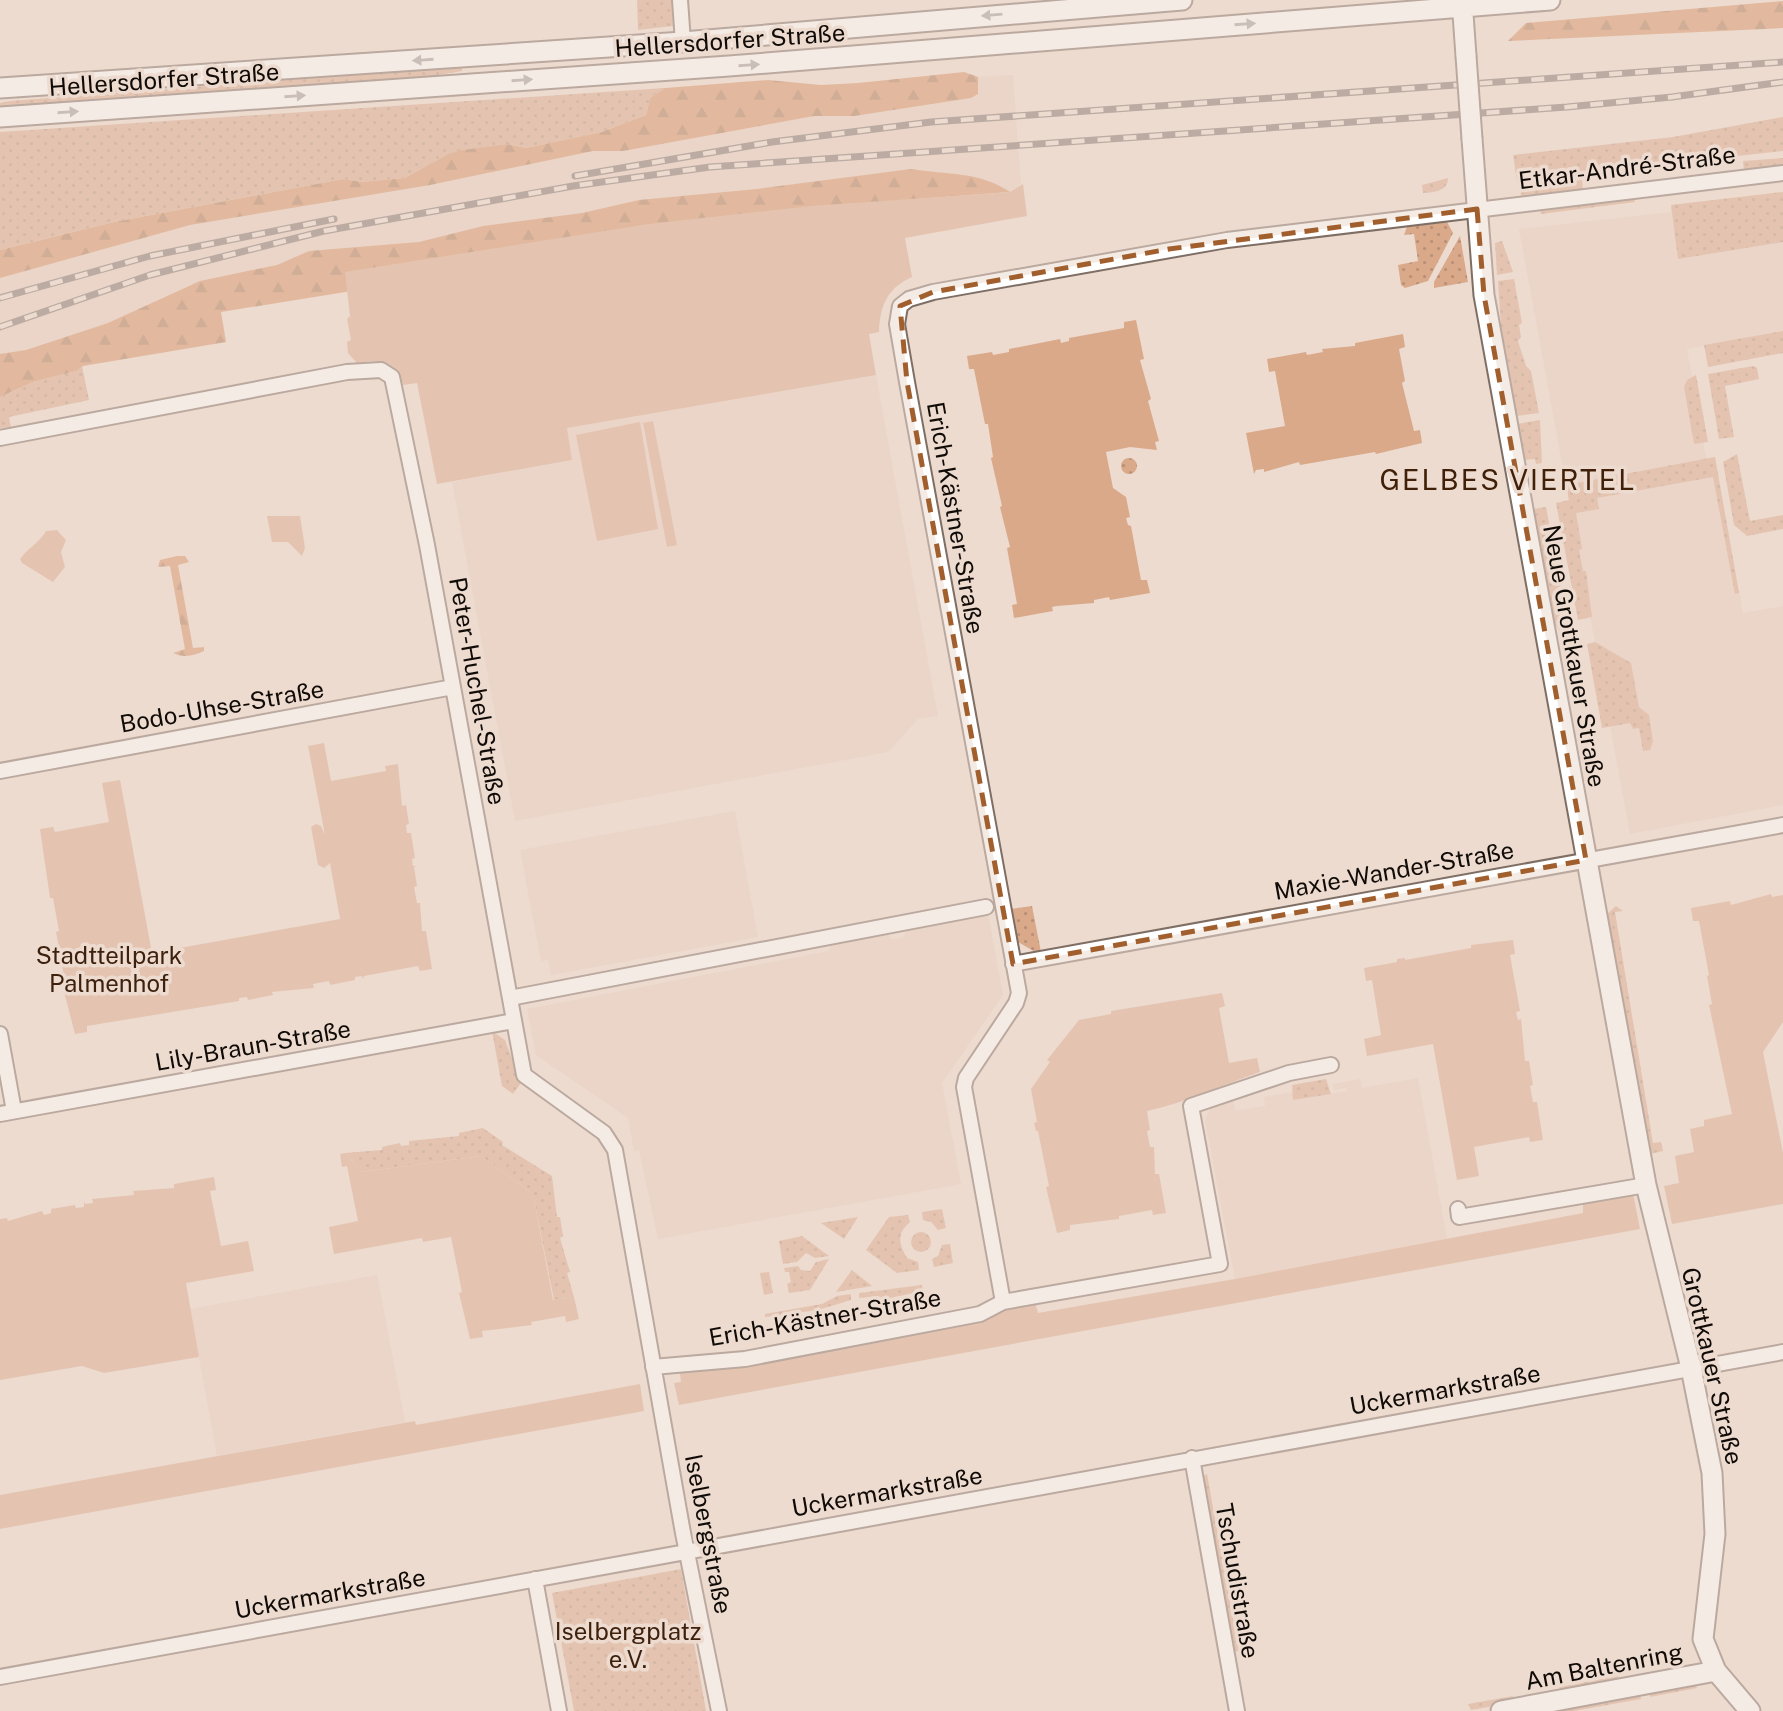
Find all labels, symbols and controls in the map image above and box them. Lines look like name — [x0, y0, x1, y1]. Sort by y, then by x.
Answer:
one-way arrow — [981, 10, 1003, 21]
street label: Hellersdorfer Straße — [614, 18, 846, 62]
one-way arrow — [1234, 18, 1256, 29]
one-way arrow — [412, 55, 434, 66]
street label: Hellersdorfer Straße — [48, 57, 280, 101]
one-way arrow — [738, 59, 760, 70]
one-way arrow — [511, 74, 533, 85]
one-way arrow — [284, 90, 306, 101]
one-way arrow — [57, 106, 79, 117]
street label: Etkar-André-Straße — [1517, 140, 1737, 194]
street label: Erich-Kästner-Straße — [922, 400, 990, 636]
district label: GELBES VIERTEL — [1380, 463, 1636, 496]
street label: Neue Grottkauer Straße — [1538, 522, 1612, 789]
street label: Peter-Huchel-Straße — [444, 575, 512, 807]
street label: Bodo-Uhse-Straße — [118, 674, 326, 738]
street label: Maxie-Wander-Straße — [1272, 835, 1516, 905]
park label: Stadtteilpark Palmenhof — [36, 941, 182, 997]
street label: Lily-Braun-Straße — [153, 1014, 353, 1076]
street label: Grottkauer Straße — [1677, 1265, 1749, 1467]
street label: Erich-Kästner-Straße — [707, 1283, 943, 1351]
street label: Uckermarkstraße — [1347, 1358, 1542, 1420]
street label: Iselbergstraße — [680, 1451, 738, 1616]
street label: Uckermarkstraße — [789, 1460, 984, 1522]
street label: Tschudistraße — [1211, 1501, 1265, 1661]
street label: Uckermarkstraße — [232, 1562, 427, 1624]
park label: Iselbergplatz e.V. — [555, 1617, 701, 1673]
street label: Am Baltenring — [1523, 1637, 1685, 1695]

